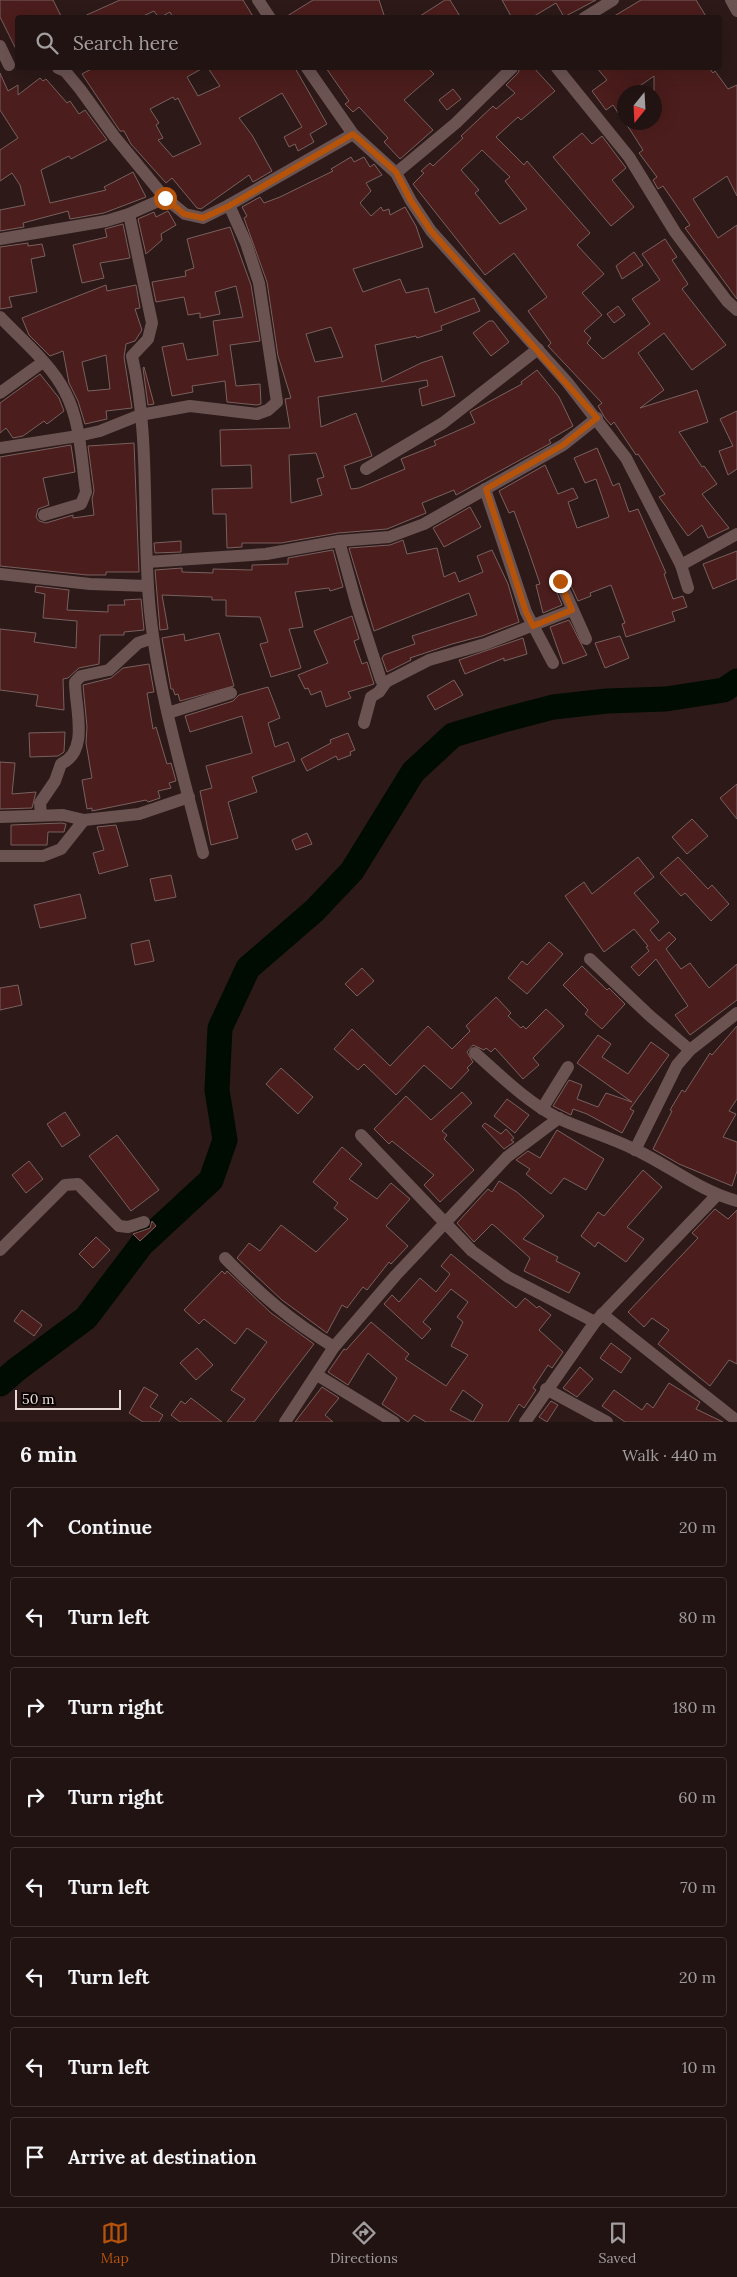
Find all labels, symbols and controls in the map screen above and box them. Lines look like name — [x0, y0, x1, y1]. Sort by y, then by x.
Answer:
search box — [15, 15, 722, 70]
icon: search — [33, 29, 61, 57]
text: Search here — [73, 31, 179, 55]
north arrow — [617, 85, 662, 130]
route start — [154, 187, 177, 210]
route end — [549, 570, 572, 593]
scale bar — [15, 1387, 121, 1410]
text: 50 m — [22, 1390, 55, 1408]
text: 6 min — [20, 1441, 77, 1468]
text: Walk · 440 m — [622, 1445, 717, 1465]
icon: ahead — [21, 1513, 49, 1541]
text: Continue — [68, 1515, 152, 1539]
text: 20 m — [679, 1517, 716, 1537]
icon: left — [21, 1603, 49, 1631]
text: Turn left — [68, 1605, 149, 1629]
text: 80 m — [679, 1607, 716, 1627]
icon: right — [21, 1693, 49, 1721]
text: Turn right — [68, 1695, 164, 1719]
text: 180 m — [673, 1697, 716, 1717]
icon: right — [21, 1783, 49, 1811]
text: Turn right — [68, 1785, 164, 1809]
text: 60 m — [678, 1787, 716, 1807]
icon: left — [21, 1873, 49, 1901]
text: Turn left — [68, 1875, 149, 1899]
text: 70 m — [680, 1877, 716, 1897]
icon: left — [21, 1963, 49, 1991]
text: Turn left — [68, 1965, 149, 1989]
text: 20 m — [679, 1967, 716, 1987]
icon: left — [21, 2053, 49, 2081]
text: Turn left — [68, 2055, 149, 2079]
text: 10 m — [682, 2057, 716, 2077]
icon: arrive — [21, 2143, 49, 2171]
text: Arrive at destination — [68, 2145, 257, 2169]
tab: Map — [100, 2219, 129, 2267]
tab: Directions — [330, 2219, 398, 2267]
tab: Saved — [599, 2219, 637, 2267]

